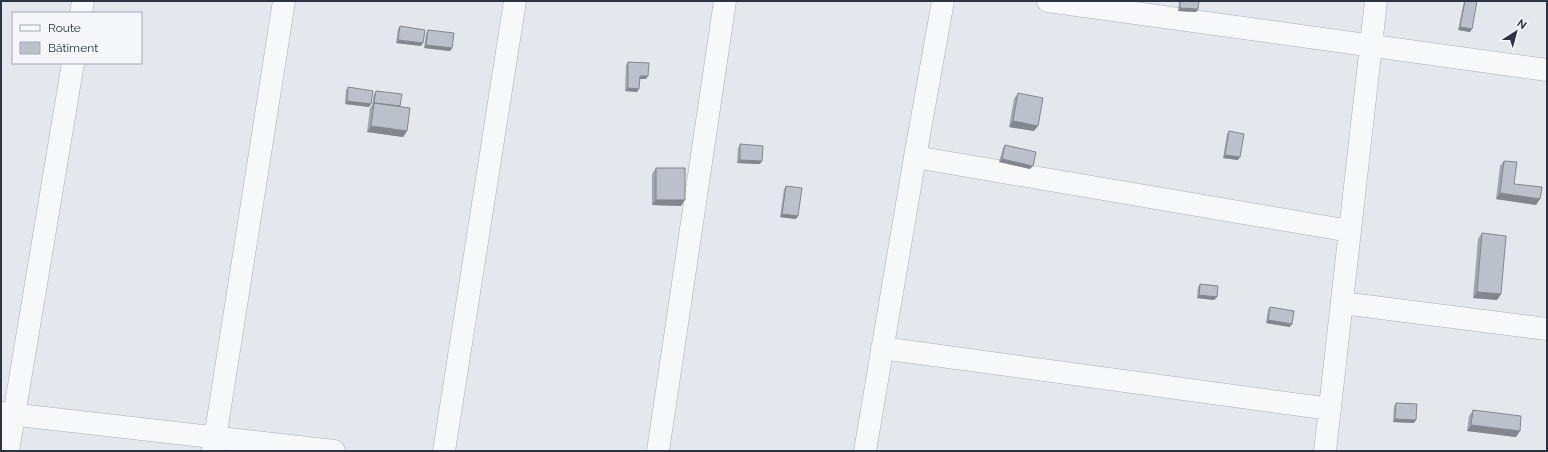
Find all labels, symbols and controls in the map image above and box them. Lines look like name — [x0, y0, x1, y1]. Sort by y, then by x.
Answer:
legend — [12, 12, 142, 64]
north arrow — [1496, 12, 1536, 52]
text: N — [1514, 17, 1529, 32]
text: Route — [48, 21, 81, 35]
text: Bâtiment — [48, 41, 98, 55]

